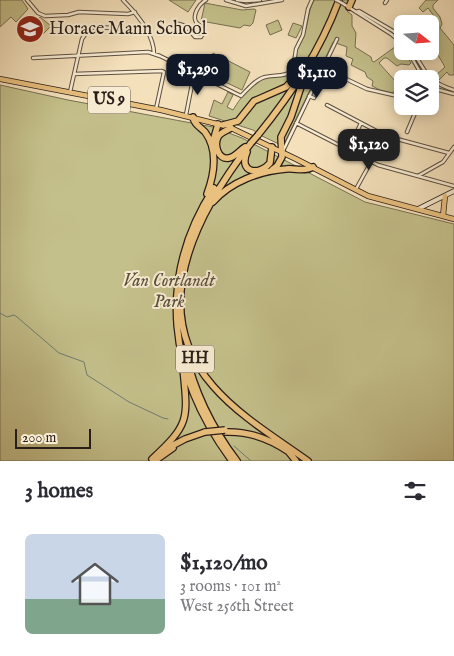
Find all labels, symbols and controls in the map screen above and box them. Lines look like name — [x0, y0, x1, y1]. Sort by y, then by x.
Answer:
school or university icon: Horace Mann School — [15, 14, 45, 44]
north arrow — [394, 15, 439, 60]
map controls — [394, 15, 439, 115]
place label: Horace Mann School — [49, 18, 207, 41]
pin: $1,290 — [157, 54, 239, 96]
pin: $1,110 — [276, 56, 358, 99]
text: $1,290 — [177, 60, 219, 80]
text: $1,110 — [298, 63, 336, 83]
button: layers — [394, 70, 439, 115]
road number: US 9 — [88, 86, 130, 114]
pin: $1,120 — [328, 128, 410, 171]
text: $1,120 — [349, 135, 389, 155]
park label: Van Cortlandt Park — [123, 270, 216, 314]
road number: HH — [176, 346, 214, 372]
scale bar — [15, 426, 91, 449]
text: 200 m — [22, 429, 56, 447]
icon: filters — [401, 477, 429, 505]
text: 3 homes — [25, 478, 93, 505]
text: $1,120/mo — [180, 550, 268, 577]
icon: home — [65, 554, 125, 614]
text: 3 rooms · 101 m² — [180, 577, 281, 597]
text: West 256th Street — [180, 597, 294, 617]

